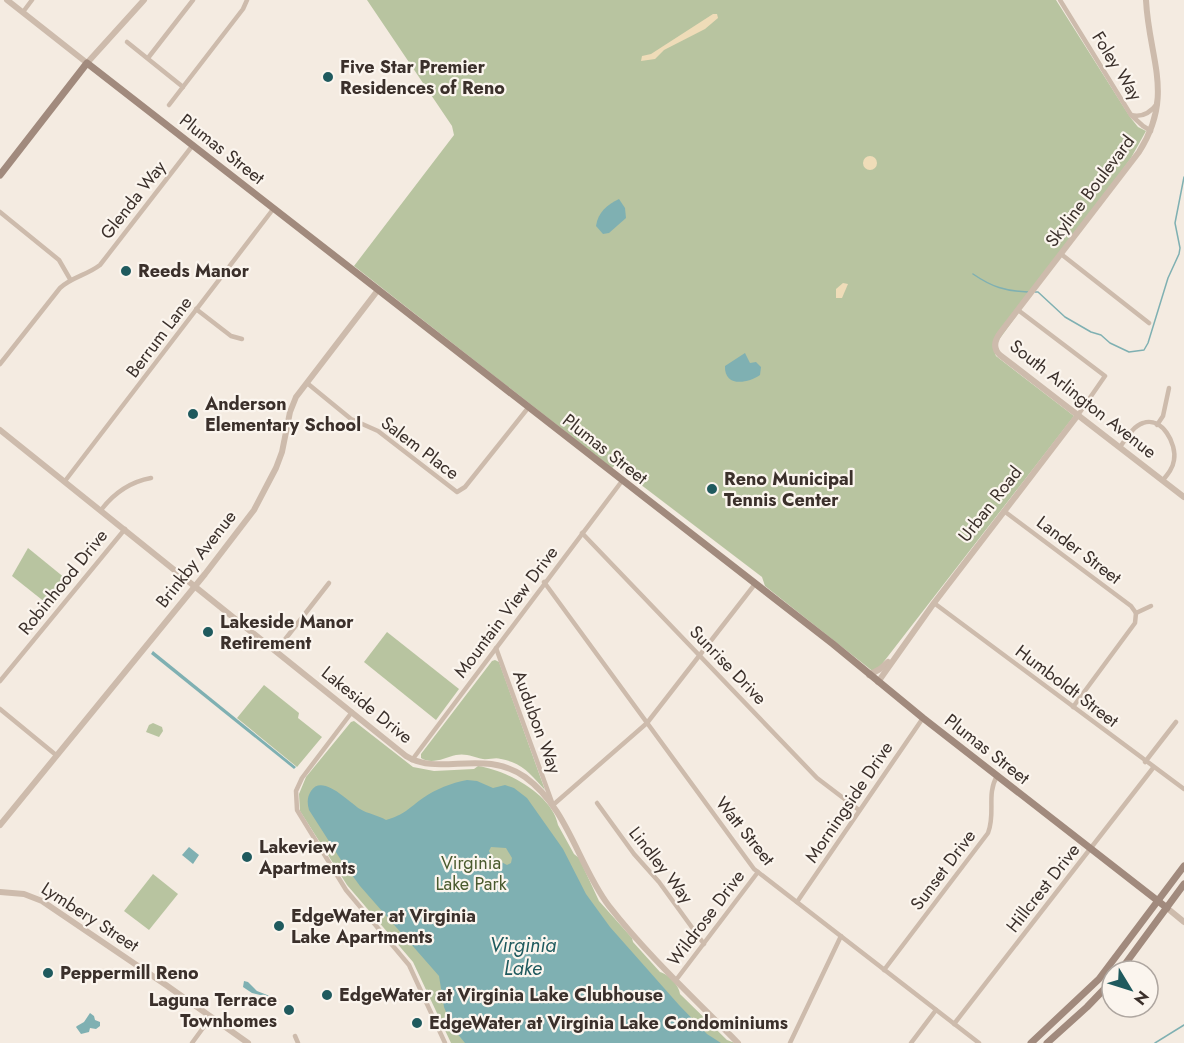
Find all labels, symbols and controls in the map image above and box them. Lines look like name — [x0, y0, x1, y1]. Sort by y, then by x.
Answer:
street label: Foley Way — [1086, 26, 1149, 106]
place label: Five Star Premier Residences of Reno — [340, 54, 505, 101]
marker: Five Star Premier Residences of Reno — [321, 70, 335, 84]
street label: Plumas Street — [174, 107, 271, 191]
street label: Skyline Boulevard — [1039, 130, 1141, 252]
street label: Glenda Way — [94, 155, 172, 245]
place label: Reeds Manor — [138, 258, 250, 284]
marker: Reeds Manor — [119, 264, 133, 278]
street label: Berrum Lane — [120, 291, 198, 383]
street label: South Arlington Avenue — [1004, 333, 1162, 465]
place label: Anderson Elementary School — [204, 391, 361, 438]
marker: Anderson Elementary School — [186, 407, 200, 421]
street label: Plumas Street — [557, 407, 654, 491]
street label: Salem Place — [375, 410, 465, 486]
street label: Urban Road — [952, 461, 1028, 547]
place label: Reno Municipal Tennis Center — [724, 466, 854, 513]
marker: Reno Municipal Tennis Center — [705, 482, 719, 496]
street label: Brinkby Avenue — [150, 505, 242, 613]
street label: Lander Street — [1031, 509, 1127, 591]
street label: Robinhood Drive — [12, 524, 114, 640]
street label: Mountain View Drive — [448, 541, 564, 683]
place label: Lakeside Manor Retirement — [220, 609, 354, 656]
street label: Sunrise Drive — [683, 619, 773, 711]
marker: Lakeside Manor Retirement — [201, 625, 215, 639]
street label: Humboldt Street — [1010, 638, 1125, 734]
street label: Lakeside Drive — [316, 660, 418, 750]
street label: Audubon Way — [506, 667, 568, 777]
street label: Plumas Street — [939, 707, 1036, 791]
street label: Morningside Drive — [799, 736, 899, 868]
street label: Watt Street — [709, 791, 781, 871]
street label: Lindley Way — [623, 821, 699, 909]
street label: Sunset Drive — [904, 824, 982, 916]
place label: Lakeview Apartments — [258, 834, 356, 881]
street label: Hillcrest Drive — [1000, 838, 1086, 938]
marker: Lakeview Apartments — [240, 850, 254, 864]
park label: Virginia Lake Park — [435, 850, 507, 897]
street label: Wildrose Drive — [661, 864, 751, 972]
street label: Lymbery Street — [36, 876, 144, 959]
place label: EdgeWater at Virginia Lake Apartments — [291, 903, 476, 950]
marker: EdgeWater at Virginia Lake Apartments — [272, 919, 286, 933]
water label: Virginia Lake — [490, 931, 556, 983]
north arrow — [1100, 959, 1160, 1019]
place label: Peppermill Reno — [60, 960, 199, 986]
marker: Peppermill Reno — [41, 966, 55, 980]
place label: EdgeWater at Virginia Lake Clubhouse — [339, 982, 663, 1008]
text: N — [1128, 986, 1154, 1010]
place label: Laguna Terrace Townhomes — [149, 987, 277, 1034]
marker: EdgeWater at Virginia Lake Clubhouse — [320, 988, 334, 1002]
marker: Laguna Terrace Townhomes — [282, 1003, 296, 1017]
place label: EdgeWater at Virginia Lake Condominiums — [429, 1010, 788, 1036]
marker: EdgeWater at Virginia Lake Condominiums — [410, 1016, 424, 1030]

